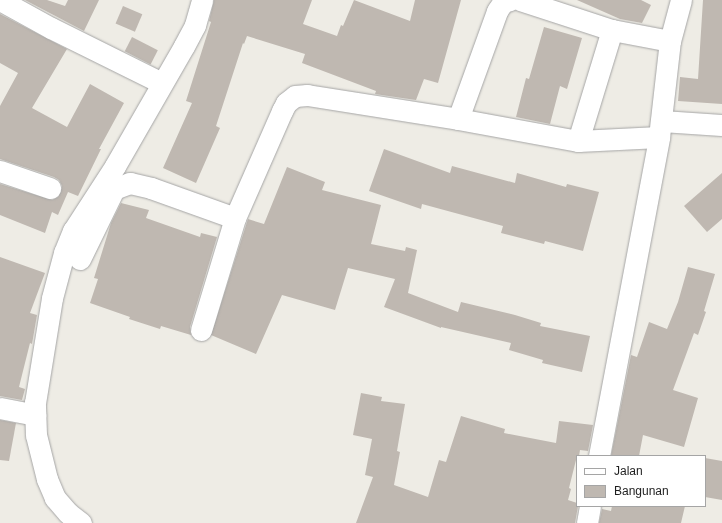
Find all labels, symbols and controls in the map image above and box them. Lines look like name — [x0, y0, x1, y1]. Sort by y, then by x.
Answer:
legend — [576, 455, 706, 507]
text: Jalan — [614, 464, 643, 478]
text: Bangunan — [614, 484, 669, 498]

